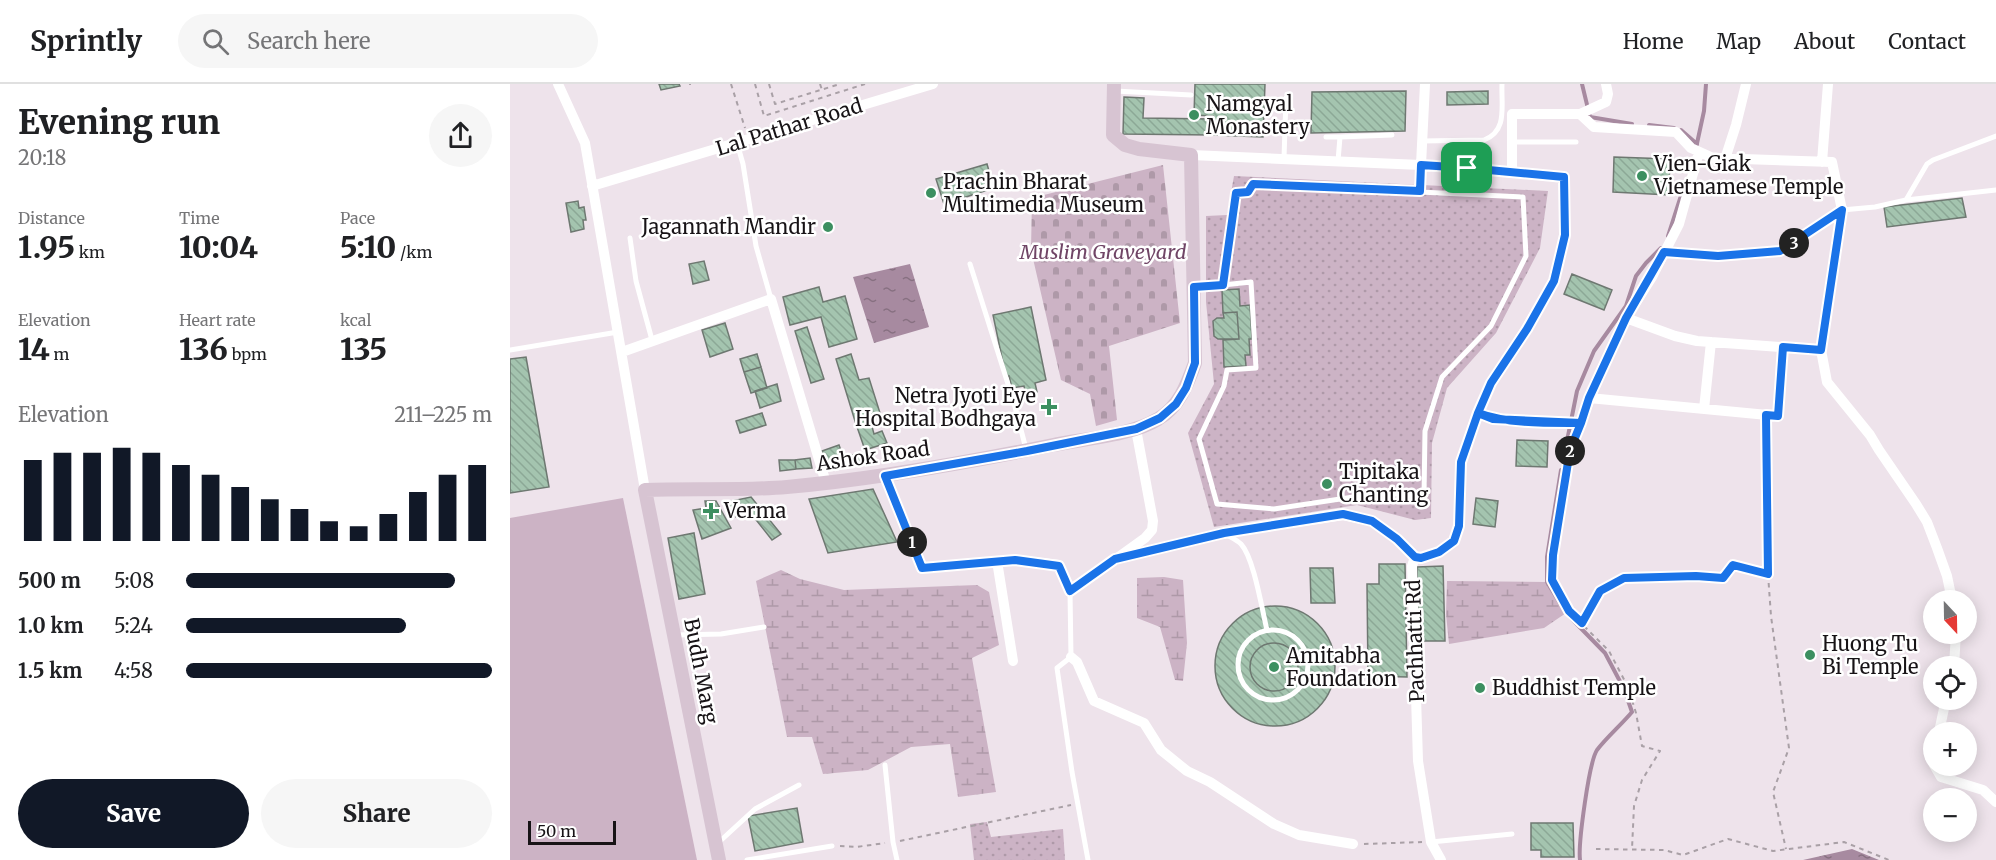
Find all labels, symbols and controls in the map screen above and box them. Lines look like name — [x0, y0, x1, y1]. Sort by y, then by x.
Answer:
search box — [178, 14, 598, 68]
text: Sprintly — [30, 23, 142, 59]
icon: search — [199, 25, 232, 58]
text: Search here — [247, 27, 370, 55]
text: Home — [1623, 28, 1683, 55]
text: Map — [1716, 28, 1761, 55]
text: About — [1794, 28, 1855, 55]
text: Contact — [1888, 28, 1966, 55]
place label: Namgyal Monastery — [1206, 91, 1310, 139]
street label: Lal Pathar Road — [713, 92, 865, 161]
text: Evening run — [18, 102, 220, 143]
button: share — [429, 104, 492, 167]
marker: Namgyal Monastery — [1187, 108, 1201, 122]
pin — [1441, 142, 1492, 193]
text: 20:18 — [18, 145, 66, 170]
icon: arrive — [1450, 151, 1483, 184]
place label: Vien-Giak Vietnamese Temple — [1653, 151, 1843, 199]
place label: Prachin Bharat Multimedia Museum — [943, 169, 1144, 217]
marker: Vien-Giak Vietnamese Temple — [1635, 169, 1649, 183]
marker: Prachin Bharat Multimedia Museum — [924, 186, 938, 200]
text: Distance — [18, 208, 85, 228]
text: Time — [179, 208, 220, 228]
text: Pace — [340, 208, 375, 228]
place label: Jagannath Mandir — [641, 214, 816, 239]
marker: Jagannath Mandir — [821, 220, 835, 234]
text: 1.95 — [18, 228, 75, 266]
text: 10:04 — [179, 228, 258, 266]
text: 5:10 — [340, 228, 396, 266]
pin: 3 — [1779, 228, 1809, 258]
text: 3 — [1789, 233, 1799, 253]
park label: Muslim Graveyard — [1019, 239, 1187, 264]
text: km — [75, 242, 105, 262]
text: /km — [396, 242, 432, 262]
text: Elevation — [18, 310, 91, 330]
text: Heart rate — [179, 310, 256, 330]
text: kcal — [340, 310, 371, 330]
text: 14 — [18, 330, 50, 368]
text: 136 — [179, 330, 228, 368]
text: 135 — [340, 330, 387, 368]
text: m — [50, 344, 69, 364]
text: bpm — [228, 344, 267, 364]
place label: Netra Jyoti Eye Hospital Bodhgaya — [855, 383, 1036, 431]
marker: Netra Jyoti Eye Hospital Bodhgaya — [1040, 398, 1058, 416]
text: Elevation — [18, 402, 109, 427]
text: 211–225 m — [394, 402, 492, 427]
street label: Ashok Road — [814, 435, 931, 476]
pin: 2 — [1555, 436, 1585, 466]
text: 2 — [1565, 441, 1575, 461]
place label: Tipitaka Chanting — [1339, 459, 1428, 507]
marker: Tipitaka Chanting — [1320, 477, 1334, 491]
place label: Verma — [723, 498, 786, 523]
marker: Verma — [702, 502, 720, 520]
pin: 1 — [897, 527, 927, 557]
text: 1 — [908, 532, 916, 552]
text: 500 m — [18, 568, 81, 593]
text: 5:08 — [114, 568, 154, 593]
street label: Pachhatti Rd — [1400, 579, 1429, 703]
north arrow — [1923, 590, 1977, 644]
map controls — [1923, 590, 1977, 842]
text: 1.0 km — [18, 613, 84, 638]
text: 5:24 — [114, 613, 153, 638]
street label: Budh Marg — [679, 616, 724, 726]
place label: Huong Tu Bi Temple — [1822, 631, 1919, 679]
place label: Amitabha Foundation — [1285, 643, 1397, 691]
marker: Huong Tu Bi Temple — [1803, 648, 1817, 662]
button: locate — [1923, 656, 1977, 710]
text: 1.5 km — [18, 658, 82, 683]
text: 4:58 — [114, 658, 153, 683]
marker: Amitabha Foundation — [1267, 660, 1281, 674]
place label: Buddhist Temple — [1492, 675, 1656, 700]
marker: Buddhist Temple — [1473, 681, 1487, 695]
button: + — [1923, 722, 1977, 776]
button: Save — [18, 779, 249, 848]
button: Share — [261, 779, 492, 848]
button: − — [1923, 788, 1977, 842]
scale bar — [528, 818, 616, 846]
text: 50 m — [537, 821, 576, 841]

